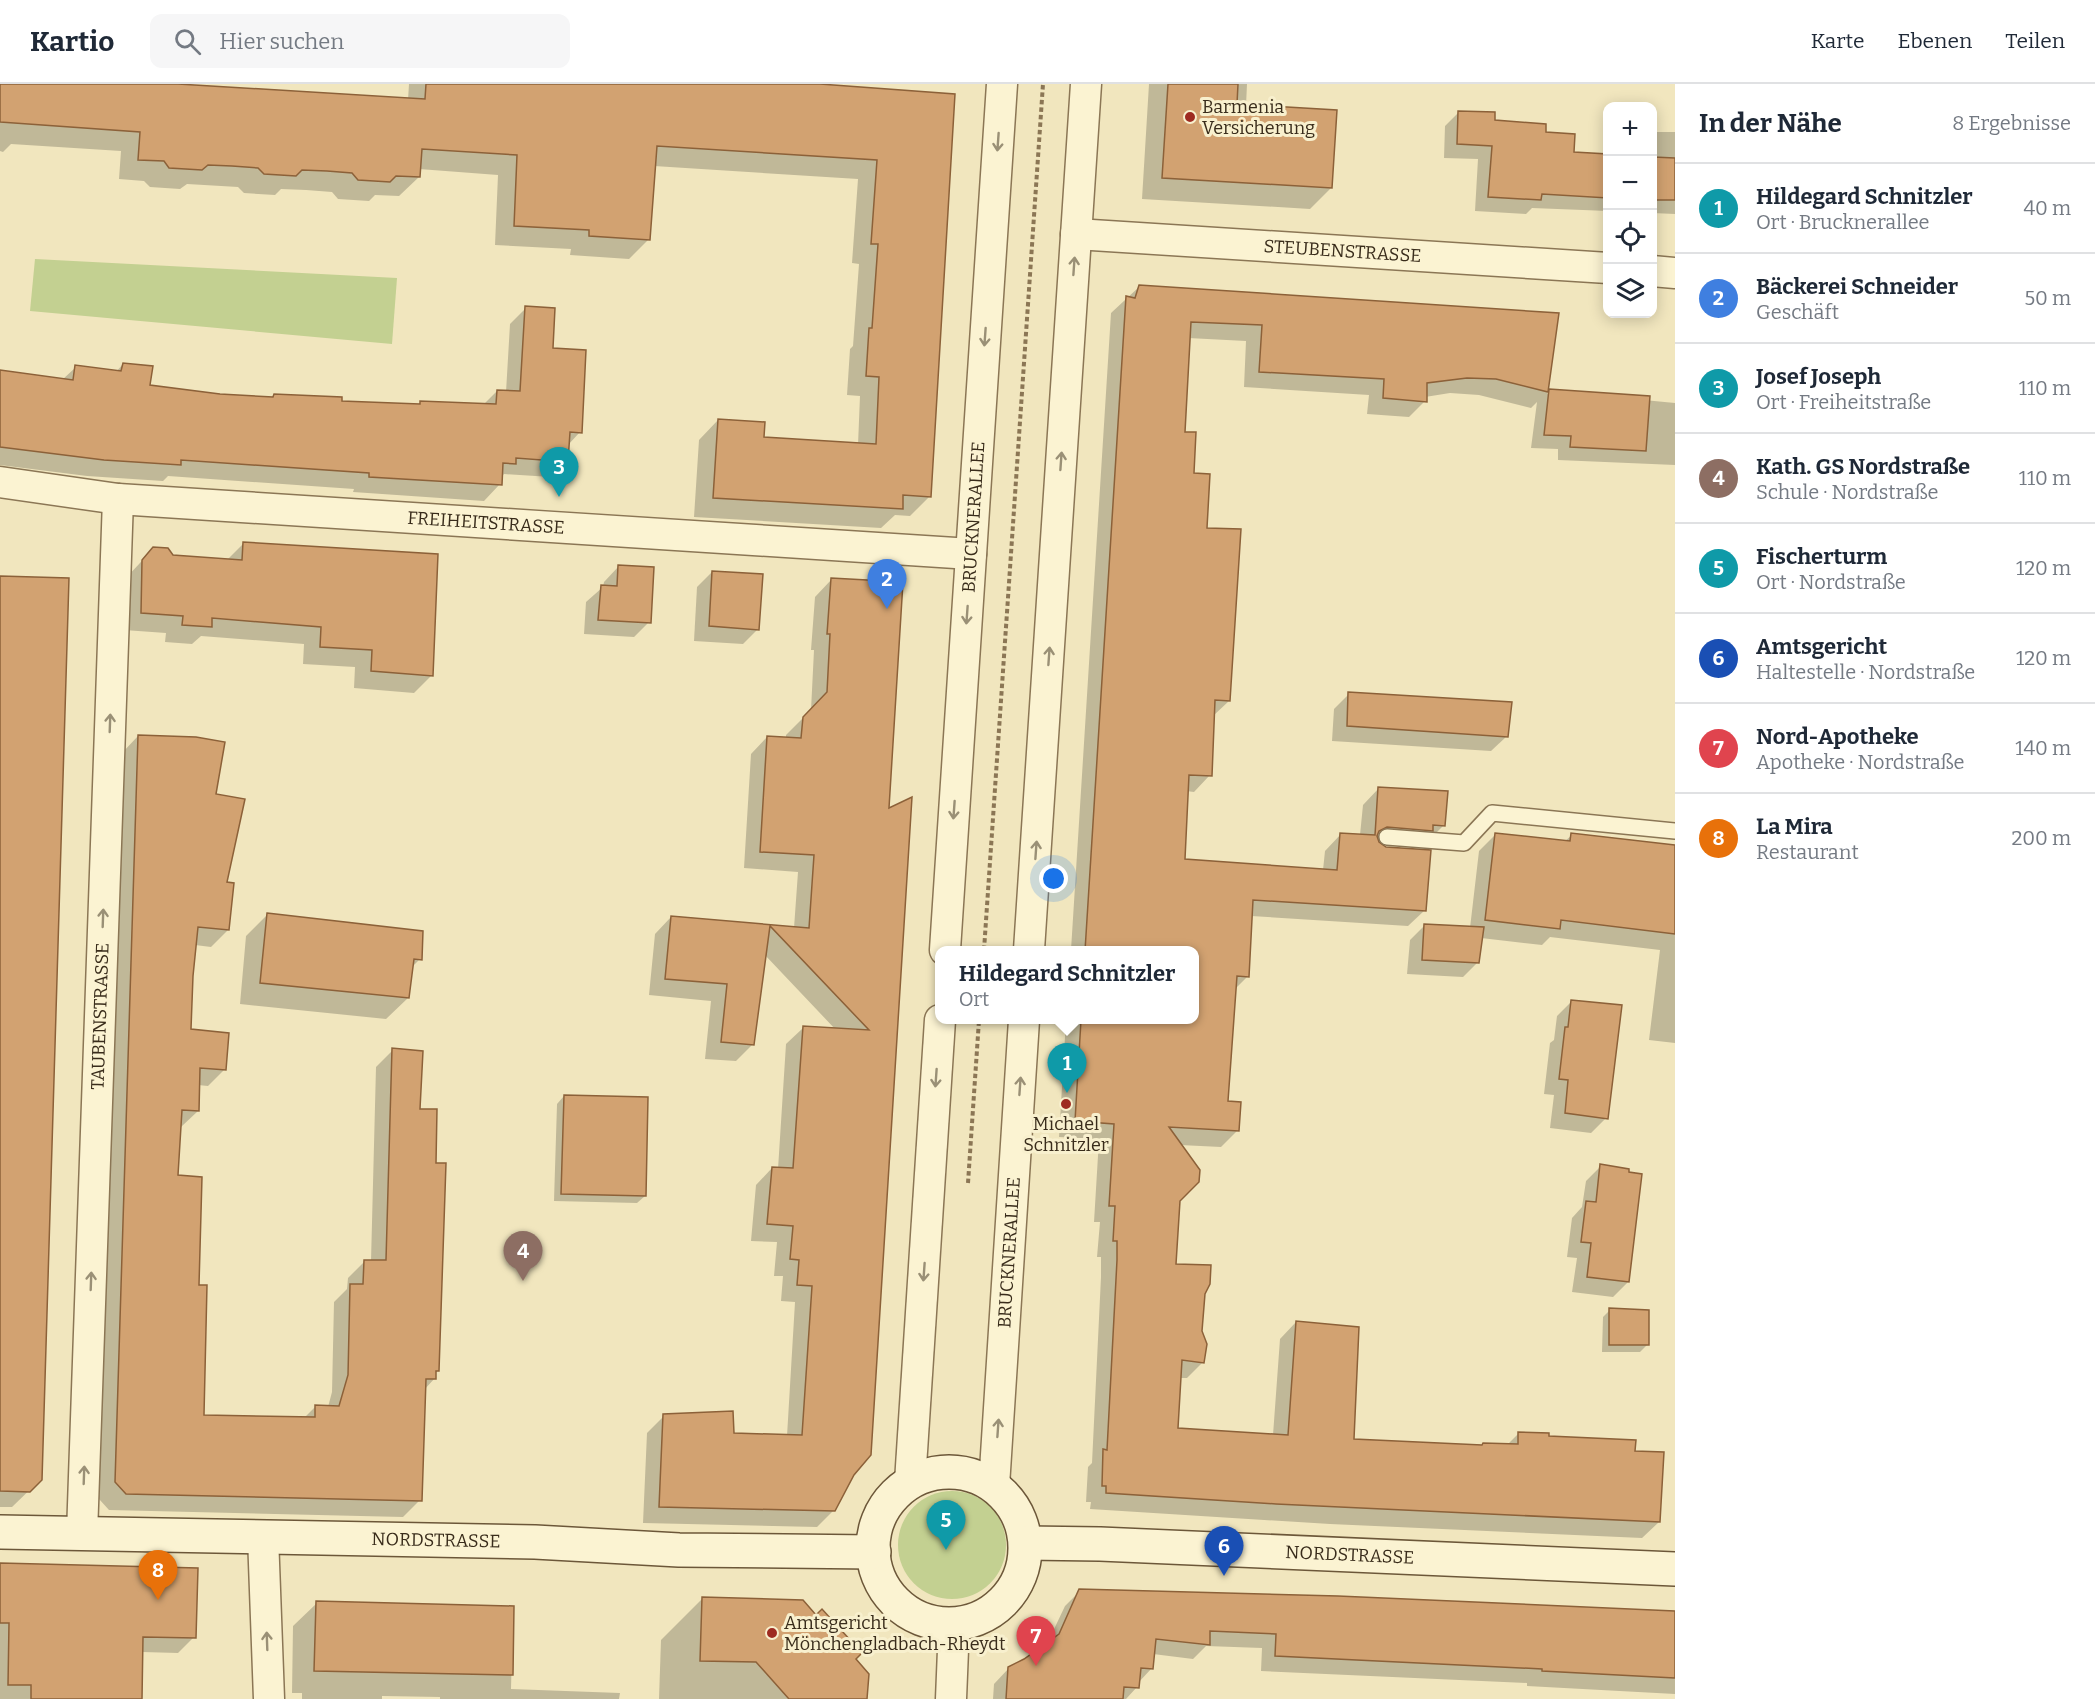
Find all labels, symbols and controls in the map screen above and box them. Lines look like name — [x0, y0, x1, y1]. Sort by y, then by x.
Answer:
search box — [150, 14, 570, 68]
text: Kartio — [30, 25, 114, 58]
icon: search — [171, 25, 204, 58]
text: Hier suchen — [219, 28, 344, 55]
text: Karte — [1811, 28, 1864, 54]
text: Ebenen — [1897, 28, 1972, 54]
text: Teilen — [2005, 28, 2065, 54]
place label: Barmenia Versicherung — [1202, 96, 1315, 139]
map controls — [1603, 102, 1657, 318]
button: + — [1603, 102, 1657, 156]
text: In der Nähe — [1699, 108, 1842, 139]
marker: Barmenia Versicherung — [1183, 110, 1197, 124]
text: 8 Ergebnisse — [1952, 111, 2071, 135]
one-way arrow — [992, 132, 1003, 152]
button: − — [1603, 156, 1657, 210]
text: Hildegard Schnitzler — [1756, 183, 1973, 210]
text: 1 — [1714, 196, 1723, 220]
text: 40 m — [2023, 196, 2071, 220]
button: locate — [1603, 210, 1657, 264]
text: Ort · Brucknerallee — [1756, 210, 1930, 234]
street label: STEUBENSTRASSE — [1263, 235, 1422, 267]
one-way arrow — [1069, 257, 1080, 277]
button: layers — [1603, 264, 1657, 318]
text: Bäckerei Schneider — [1756, 273, 1958, 300]
text: 2 — [1713, 286, 1724, 310]
text: 50 m — [2024, 286, 2071, 310]
text: Geschäft — [1756, 300, 1839, 324]
one-way arrow — [980, 326, 991, 346]
text: Josef Joseph — [1756, 363, 1881, 390]
text: 3 — [1713, 376, 1724, 400]
text: 110 m — [2019, 376, 2071, 400]
text: Ort · Freiheitstraße — [1756, 390, 1931, 414]
street label: BRUCKNERALLEE — [958, 441, 989, 593]
pin: 3 — [540, 448, 578, 497]
one-way arrow — [1056, 452, 1067, 472]
text: Kath. GS Nordstraße — [1756, 453, 1970, 480]
text: 4 — [1712, 466, 1725, 490]
text: 110 m — [2019, 466, 2071, 490]
text: Schule · Nordstraße — [1756, 480, 1938, 504]
street label: FREIHEITSTRASSE — [407, 507, 565, 539]
text: Fischerturm — [1756, 543, 1887, 570]
text: 5 — [1713, 556, 1724, 580]
text: 120 m — [2016, 556, 2071, 580]
pin: 2 — [868, 560, 906, 609]
text: Ort · Nordstraße — [1756, 570, 1906, 594]
one-way arrow — [961, 605, 972, 625]
text: Amtsgericht — [1756, 633, 1887, 660]
one-way arrow — [1043, 646, 1054, 666]
text: 6 — [1713, 646, 1724, 670]
text: 120 m — [2016, 646, 2071, 670]
text: Haltestelle · Nordstraße — [1756, 660, 1975, 684]
one-way arrow — [105, 713, 116, 733]
text: Nord-Apotheke — [1756, 723, 1919, 750]
text: 7 — [1713, 736, 1724, 760]
text: 140 m — [2015, 736, 2071, 760]
text: Apotheke · Nordstraße — [1756, 750, 1964, 774]
one-way arrow — [948, 799, 959, 819]
text: La Mira — [1756, 813, 1833, 840]
text: 8 — [1712, 826, 1725, 850]
text: 200 m — [2011, 826, 2071, 850]
text: Restaurant — [1756, 840, 1859, 864]
one-way arrow — [1030, 841, 1041, 861]
your location — [1039, 864, 1068, 893]
one-way arrow — [98, 908, 109, 928]
street label: TAUBENSTRASSE — [86, 942, 114, 1090]
popup — [935, 946, 1199, 1024]
text: Hildegard Schnitzler — [959, 960, 1175, 987]
text: Ort — [959, 987, 989, 1011]
pin: 1 — [1048, 1044, 1086, 1093]
one-way arrow — [931, 1067, 942, 1087]
one-way arrow — [1015, 1077, 1026, 1097]
marker: Michael Schnitzler — [1059, 1097, 1073, 1111]
place label: Michael Schnitzler — [1023, 1113, 1109, 1156]
street label: BRUCKNERALLEE — [993, 1176, 1025, 1329]
pin: 4 — [504, 1232, 542, 1281]
one-way arrow — [918, 1262, 929, 1282]
one-way arrow — [85, 1271, 96, 1291]
one-way arrow — [992, 1418, 1003, 1438]
one-way arrow — [78, 1466, 90, 1486]
pin: 5 — [926, 1500, 966, 1550]
pin: 6 — [1204, 1526, 1244, 1576]
street label: NORDSTRASSE — [371, 1528, 501, 1552]
street label: NORDSTRASSE — [1285, 1541, 1415, 1569]
pin: 8 — [138, 1550, 178, 1600]
place label: Amtsgericht Mönchengladbach-Rheydt — [784, 1612, 1006, 1655]
pin: 7 — [1016, 1616, 1056, 1666]
marker: Amtsgericht Mönchengladbach-Rheydt — [765, 1626, 779, 1640]
one-way arrow — [261, 1631, 273, 1651]

